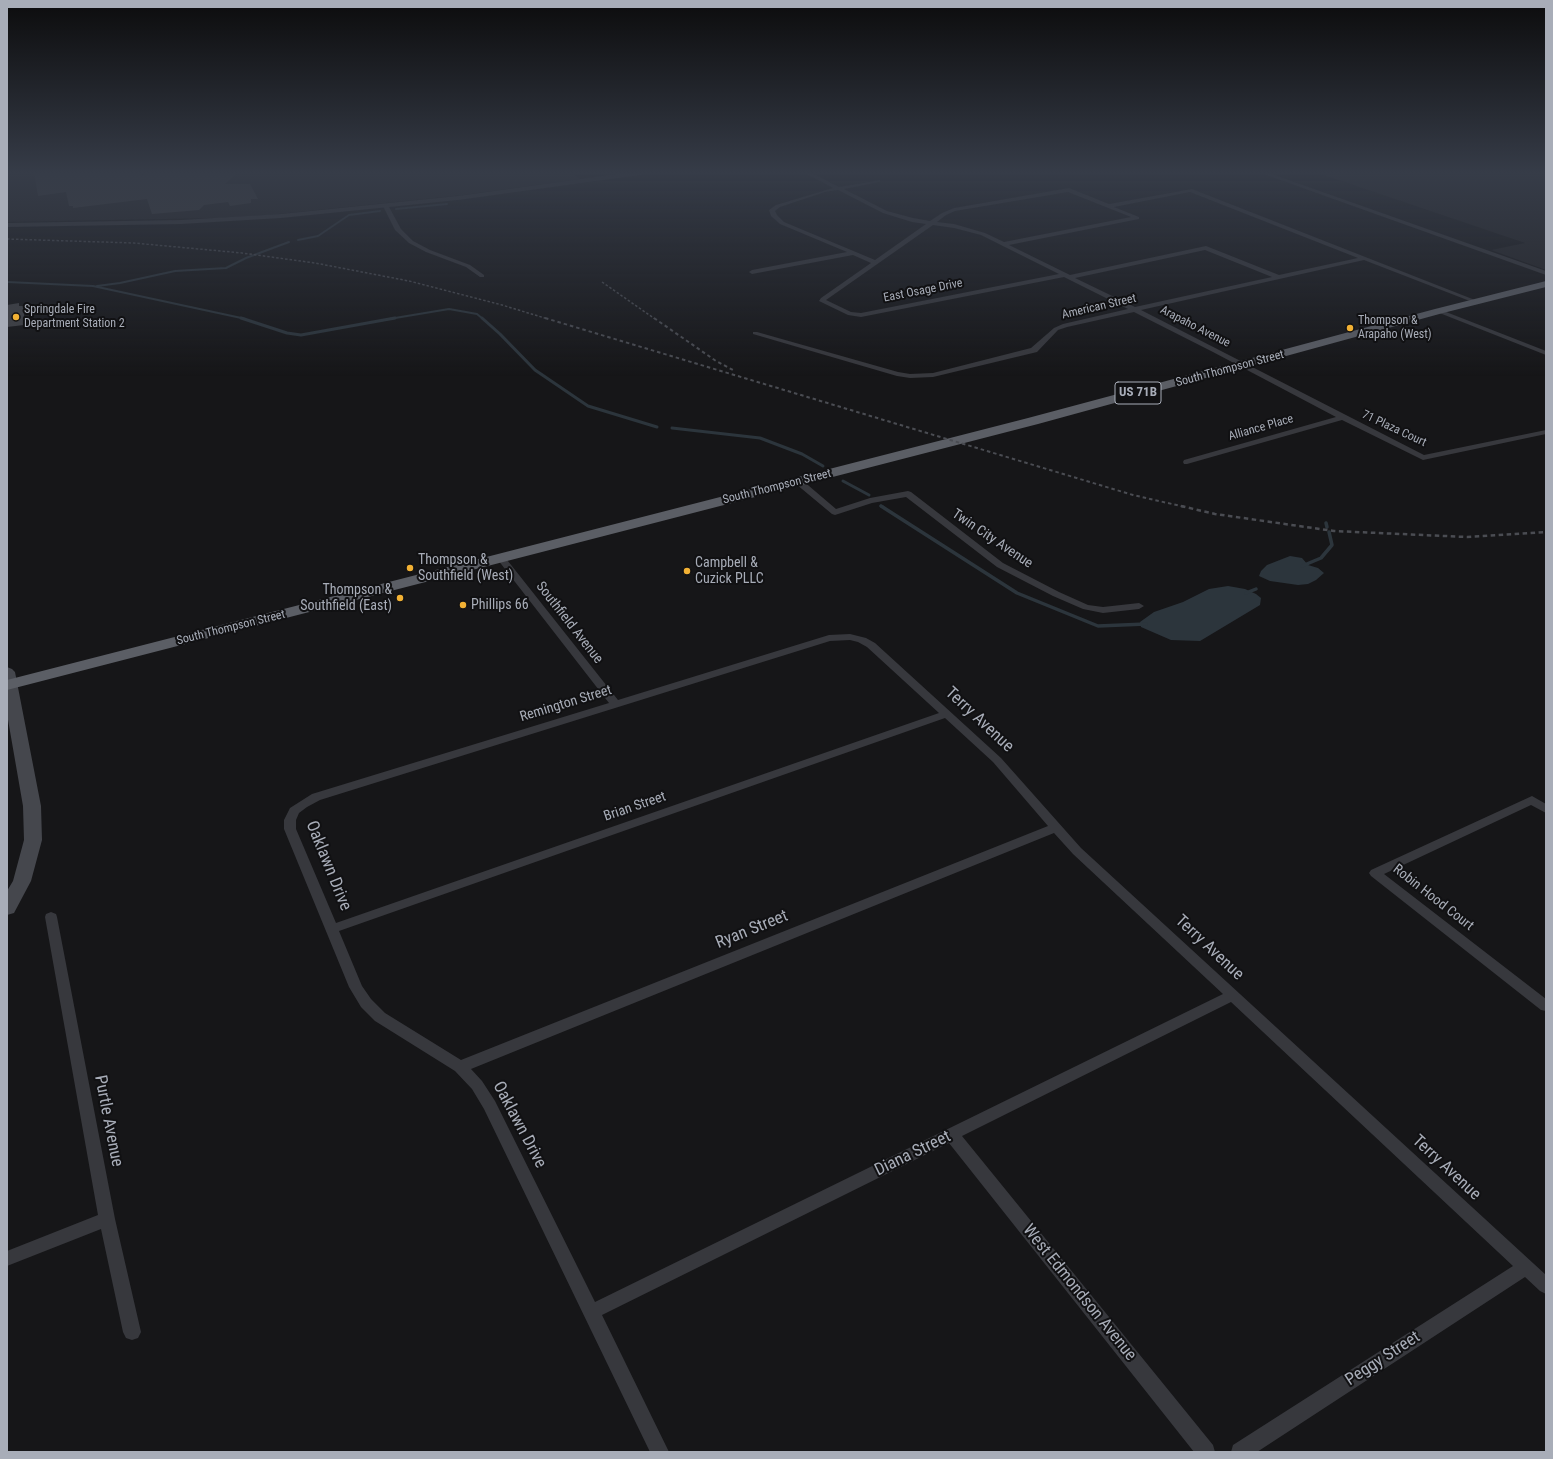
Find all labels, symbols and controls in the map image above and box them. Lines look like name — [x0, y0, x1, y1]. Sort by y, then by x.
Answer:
street label: East Osage Drive — [882, 276, 964, 306]
street label: American Street — [1060, 291, 1138, 323]
place label: Springdale Fire Department Station 2 — [24, 303, 125, 331]
street label: Arapaho Avenue — [1157, 303, 1233, 351]
marker: Springdale Fire Department Station 2 — [11, 312, 21, 322]
place label: Thompson & Arapaho (West) — [1358, 314, 1432, 342]
marker: Thompson & Arapaho (West) — [1345, 323, 1355, 333]
street label: South Thompson Street — [1174, 348, 1286, 390]
road number: US 71B — [1115, 382, 1161, 404]
street label: 71 Plaza Court — [1359, 408, 1429, 450]
street label: Alliance Place — [1227, 412, 1295, 444]
street label: South Thompson Street — [721, 467, 833, 507]
street label: Twin City Avenue — [948, 506, 1036, 572]
place label: Thompson & Southfield (West) — [418, 552, 513, 584]
place label: Campbell & Cuzick PLLC — [695, 555, 764, 588]
marker: Thompson & Southfield (West) — [405, 563, 415, 573]
marker: Campbell & Cuzick PLLC — [682, 566, 692, 576]
street label: Southfield Avenue — [532, 579, 606, 667]
place label: Thompson & Southfield (East) — [300, 582, 392, 614]
marker: Thompson & Southfield (East) — [395, 593, 405, 603]
place label: Phillips 66 — [471, 597, 529, 613]
marker: Phillips 66 — [458, 600, 468, 610]
street label: South Thompson Street — [175, 608, 287, 648]
street label: Remington Street — [518, 682, 614, 726]
street label: Terry Avenue — [940, 683, 1018, 757]
street label: Brian Street — [602, 789, 668, 825]
street label: Oaklawn Drive — [301, 818, 355, 914]
street label: Robin Hood Court — [1389, 861, 1477, 935]
street label: Ryan Street — [713, 906, 791, 954]
street label: Terry Avenue — [1170, 911, 1248, 985]
street label: Purtle Avenue — [89, 1073, 127, 1169]
street label: Oaklawn Drive — [488, 1078, 550, 1172]
street label: Diana Street — [872, 1127, 954, 1181]
street label: Terry Avenue — [1407, 1131, 1485, 1205]
street label: West Edmondson Avenue — [1018, 1221, 1140, 1365]
street label: Peggy Street — [1342, 1327, 1424, 1391]

